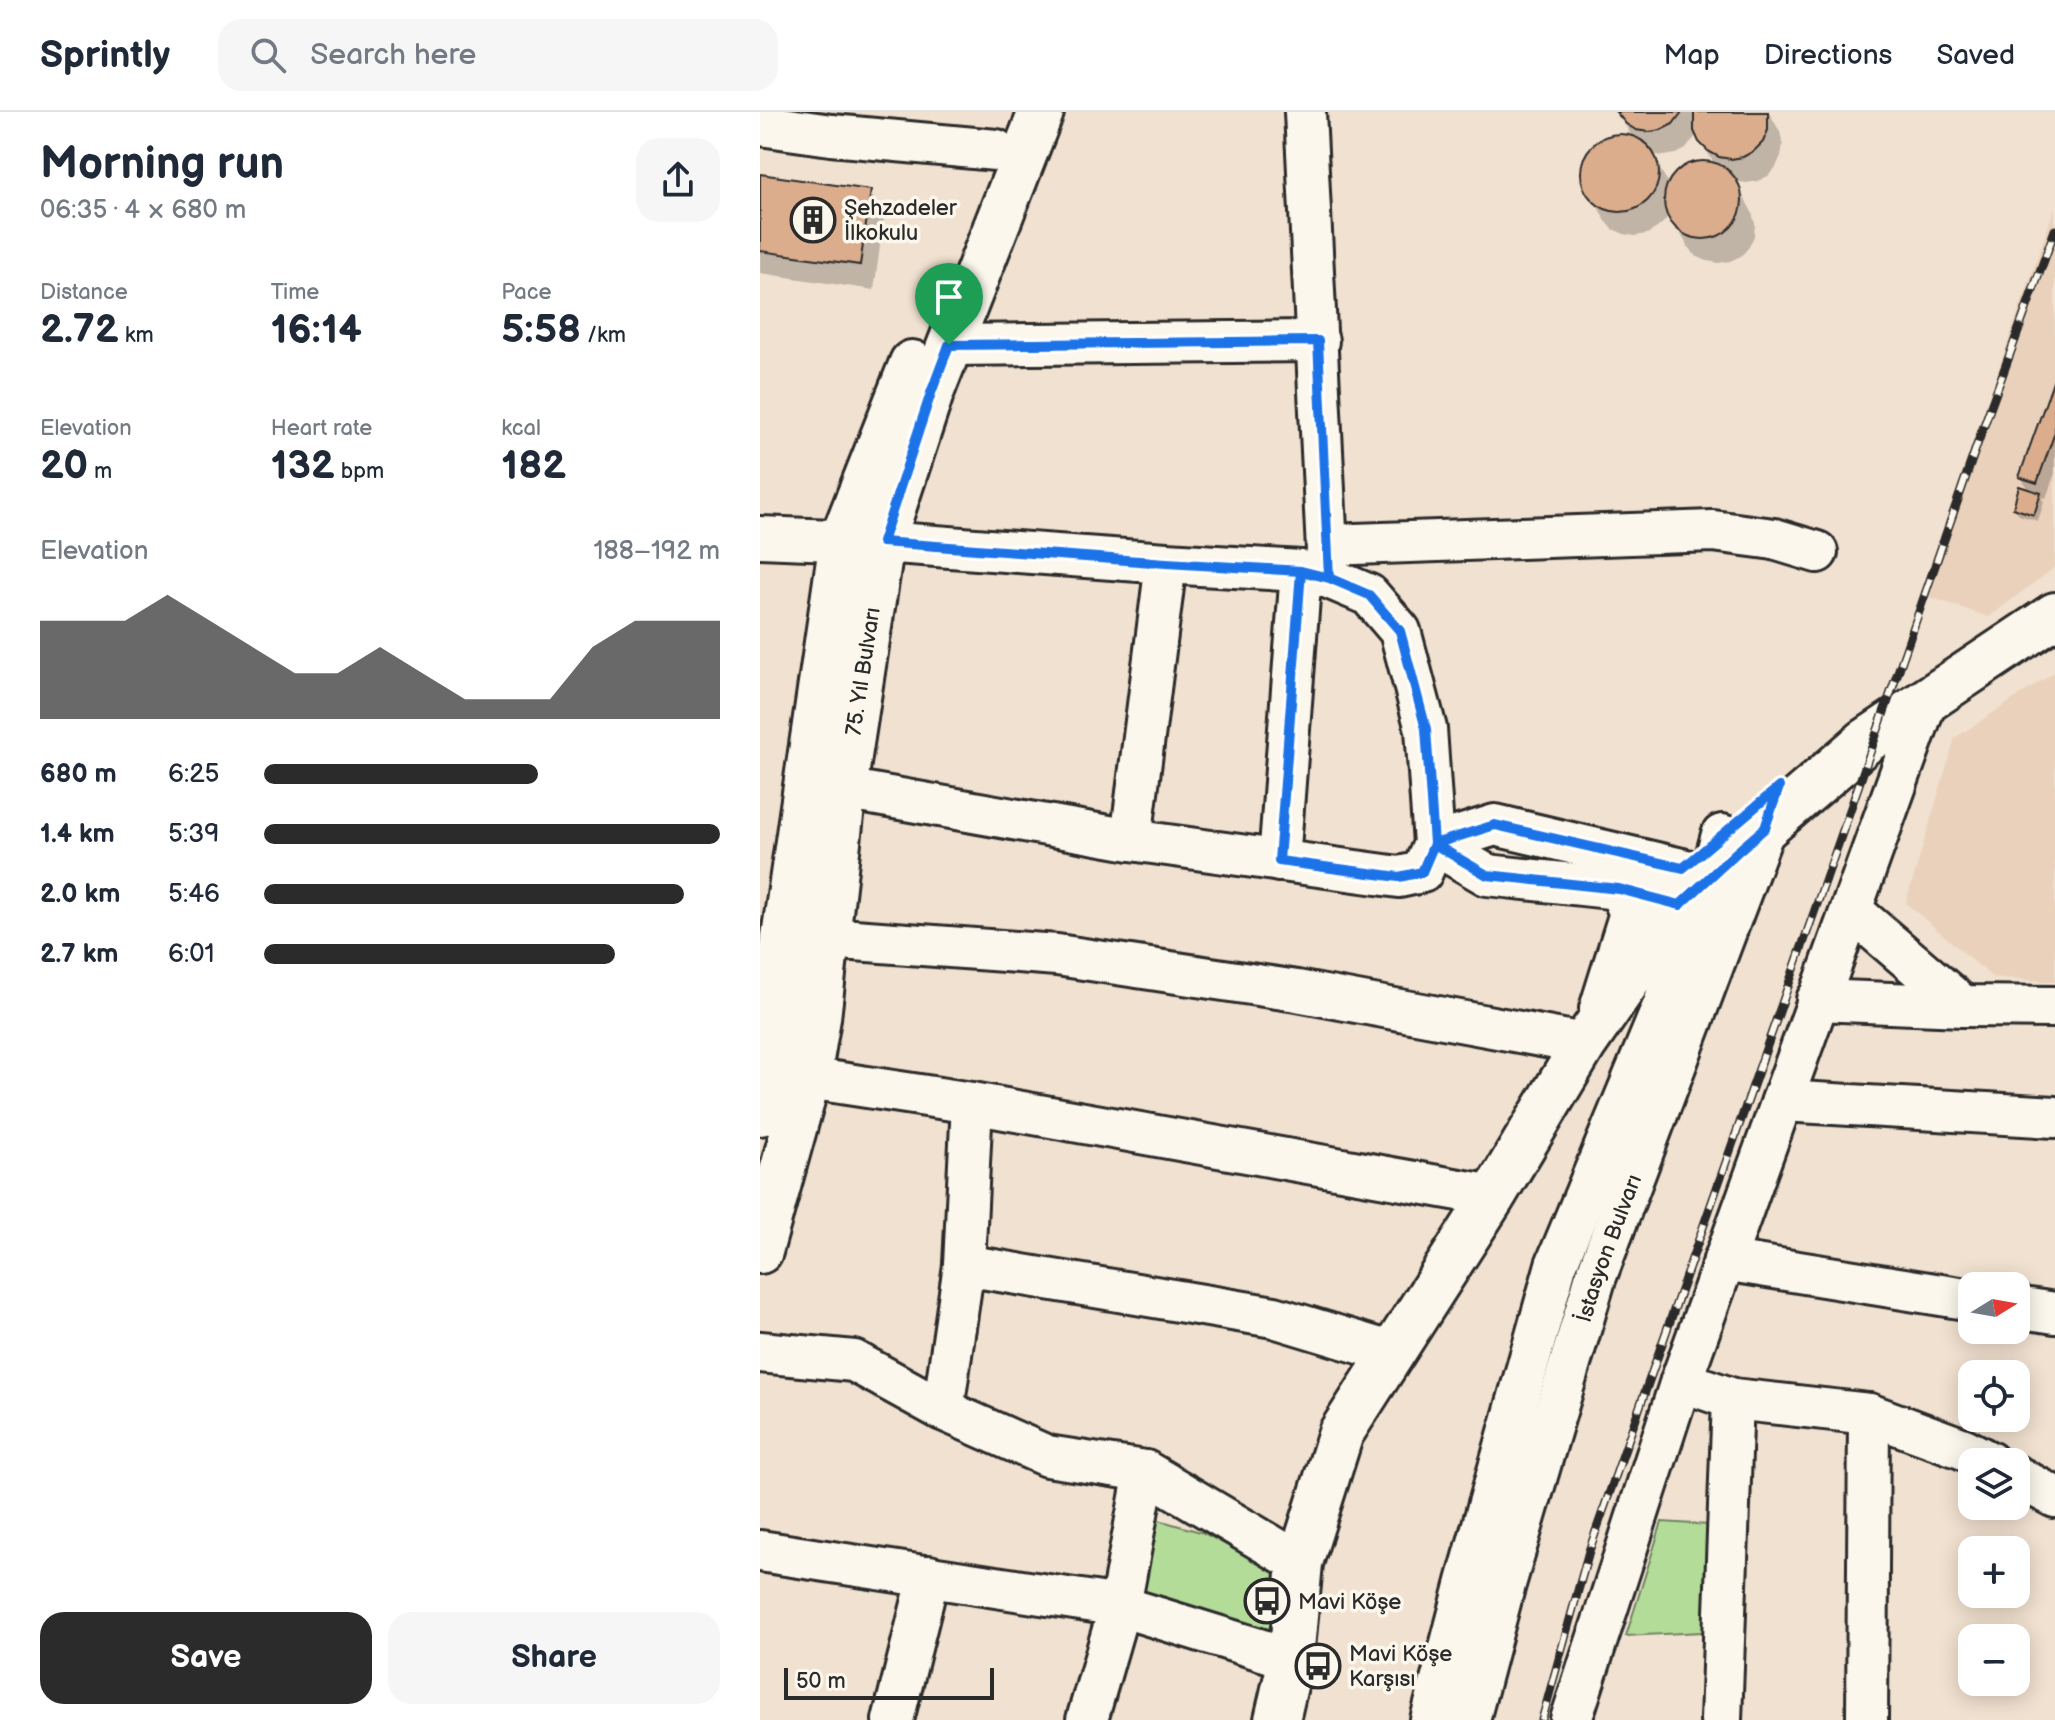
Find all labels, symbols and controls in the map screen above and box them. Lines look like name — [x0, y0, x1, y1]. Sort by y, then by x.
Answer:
search box — [218, 19, 778, 91]
text: Sprintly — [40, 33, 170, 78]
icon: search — [246, 33, 290, 77]
text: Search here — [310, 37, 476, 73]
text: Map — [1663, 39, 1720, 72]
text: Directions — [1764, 39, 1892, 72]
text: Saved — [1936, 39, 2015, 72]
text: Morning run — [40, 138, 284, 191]
button: share — [636, 138, 720, 222]
text: 06:35 · 4 × 680 m — [40, 195, 246, 226]
place label: Şehzadeler İlkokulu — [844, 195, 958, 247]
building icon: Şehzadeler İlkokulu — [789, 196, 837, 244]
pin — [915, 263, 983, 345]
icon: arrive — [927, 275, 971, 319]
text: Distance — [40, 279, 128, 306]
text: Time — [271, 279, 319, 306]
text: Pace — [501, 279, 552, 306]
text: 2.72 — [40, 306, 119, 354]
text: 16:14 — [271, 306, 362, 354]
text: 5:58 — [501, 306, 581, 354]
text: km — [119, 322, 154, 349]
text: /km — [581, 322, 626, 349]
text: Elevation — [40, 415, 132, 442]
text: Heart rate — [271, 415, 372, 442]
text: kcal — [501, 415, 541, 442]
text: 20 — [40, 442, 88, 490]
text: 132 — [271, 442, 335, 490]
text: 182 — [501, 442, 566, 490]
text: m — [88, 458, 112, 485]
text: bpm — [335, 458, 384, 485]
text: Elevation — [40, 536, 148, 567]
text: 188–192 m — [594, 536, 720, 567]
street label: 75. Yıl Bulvarı — [840, 605, 887, 737]
text: 680 m — [40, 759, 117, 790]
text: 6:25 — [168, 759, 219, 790]
text: 1.4 km — [40, 819, 115, 850]
text: 5:39 — [168, 819, 219, 850]
text: 2.0 km — [40, 879, 120, 910]
text: 5:46 — [168, 879, 220, 910]
text: 2.7 km — [40, 939, 118, 970]
text: 6:01 — [168, 939, 215, 970]
street label: İstasyon Bulvarı — [1571, 1171, 1648, 1326]
north arrow — [1958, 1272, 2030, 1344]
map controls — [1958, 1272, 2030, 1696]
button: locate — [1958, 1360, 2030, 1432]
button: layers — [1958, 1448, 2030, 1520]
button: + — [1958, 1536, 2030, 1608]
bus stop icon: Mavi Köşe — [1243, 1577, 1291, 1625]
place label: Mavi Köşe — [1298, 1589, 1401, 1616]
button: Save — [40, 1612, 372, 1704]
button: Share — [388, 1612, 720, 1704]
button: − — [1958, 1624, 2030, 1696]
place label: Mavi Köşe Karşısı — [1349, 1641, 1452, 1693]
bus stop icon: Mavi Köşe Karşısı — [1294, 1642, 1342, 1690]
scale bar — [784, 1664, 994, 1700]
text: 50 m — [796, 1668, 846, 1695]

